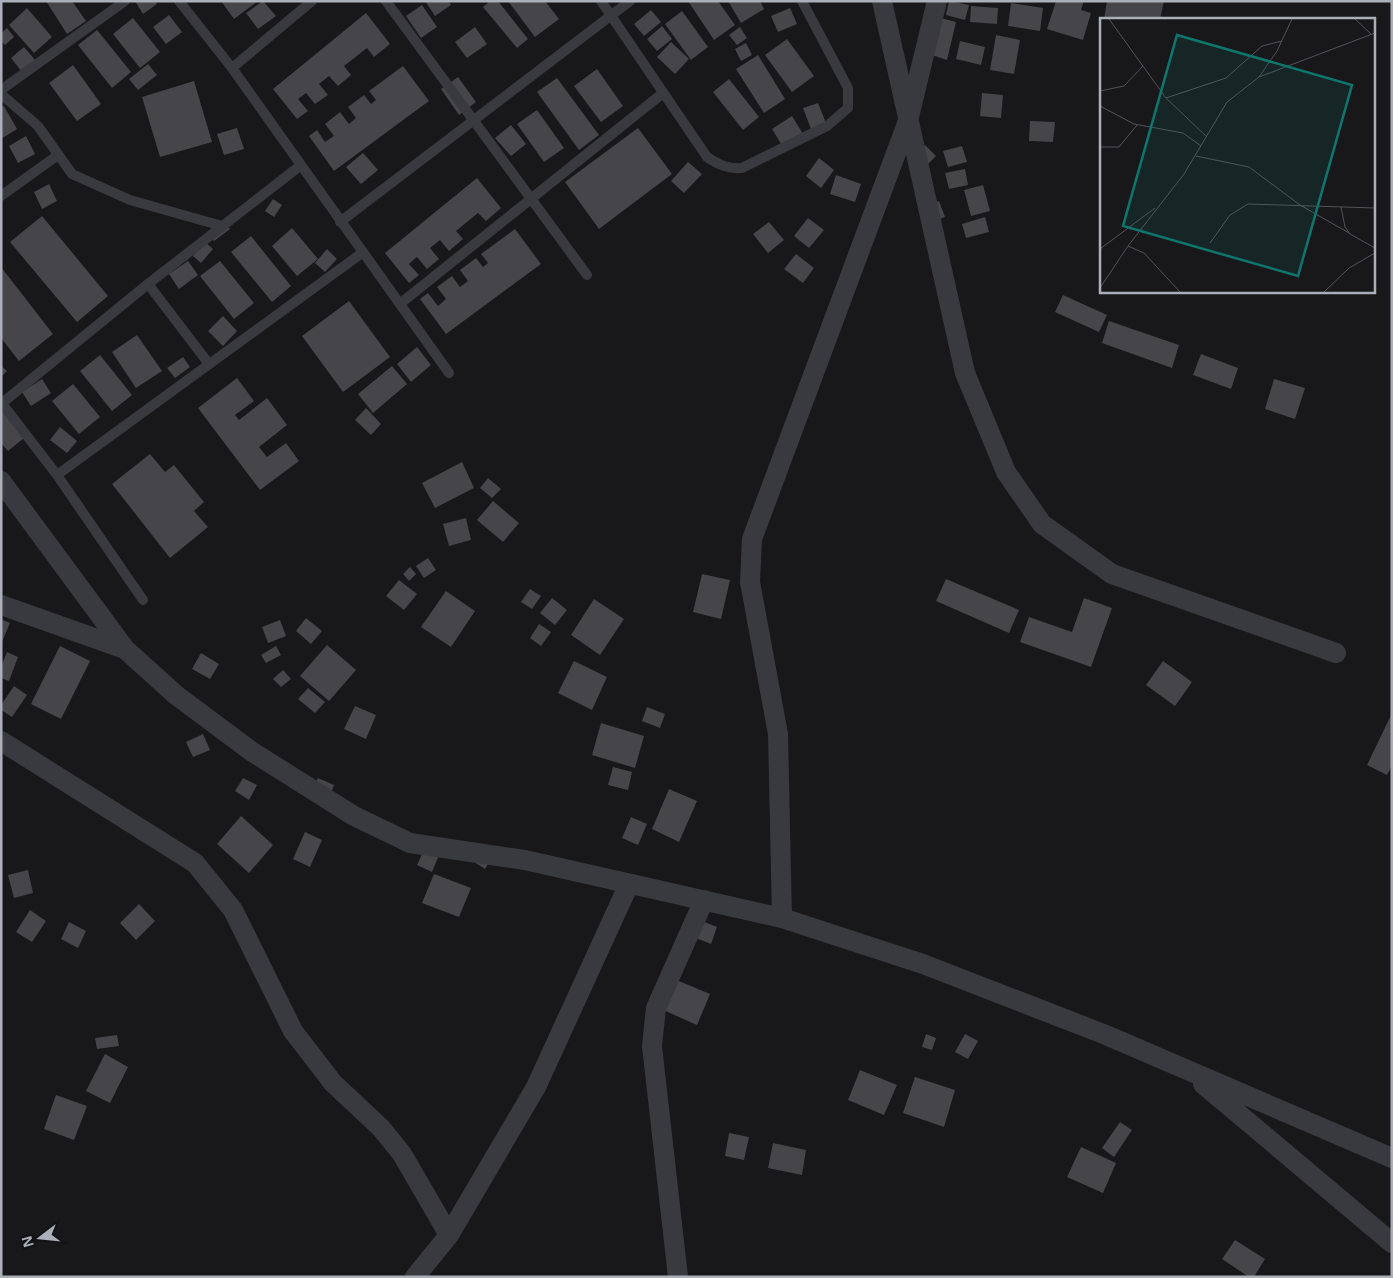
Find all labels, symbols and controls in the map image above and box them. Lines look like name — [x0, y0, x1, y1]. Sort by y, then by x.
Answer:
inset map — [1100, 18, 1376, 292]
north arrow — [15, 1213, 65, 1263]
text: N — [16, 1234, 38, 1250]

